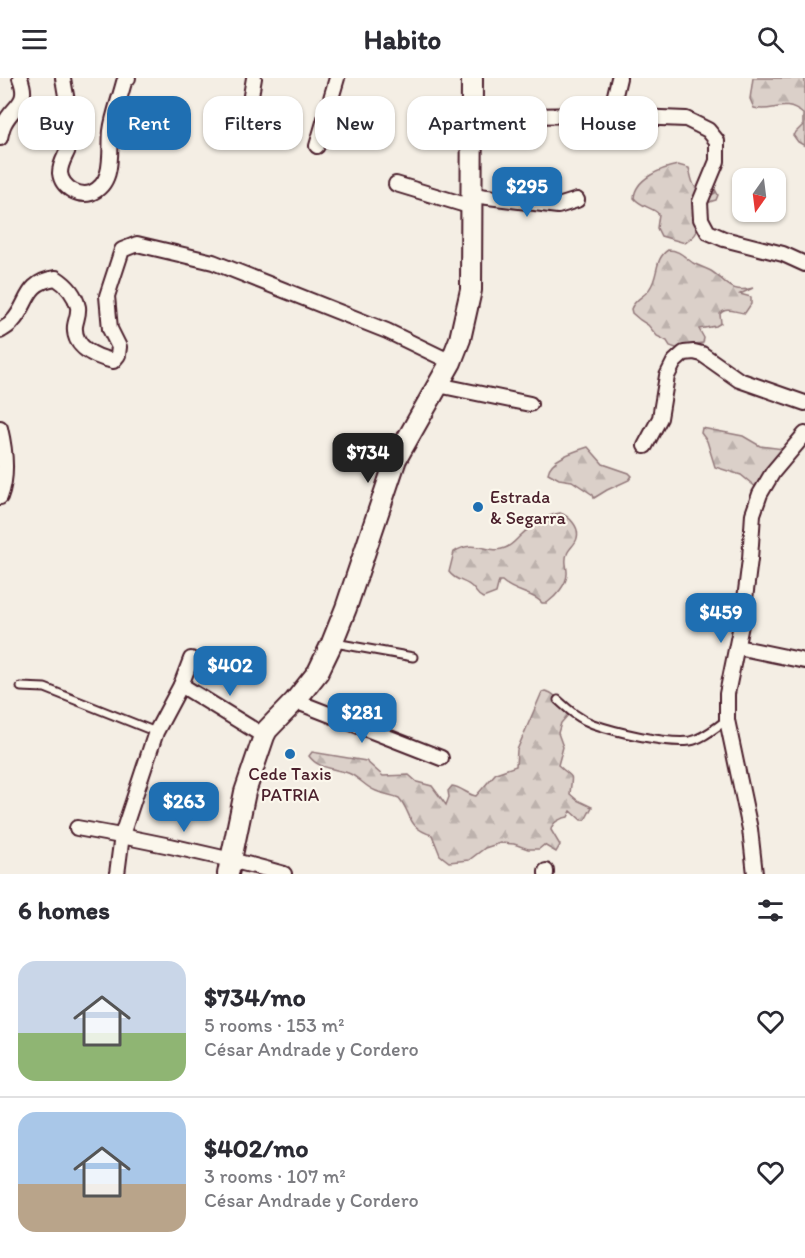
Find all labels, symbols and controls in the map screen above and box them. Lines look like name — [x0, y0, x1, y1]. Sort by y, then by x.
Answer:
icon: menu — [18, 23, 51, 56]
text: Habito — [364, 23, 441, 56]
icon: search — [754, 23, 787, 56]
chip: Buy — [18, 96, 95, 150]
chip: Rent — [107, 96, 191, 150]
chip: Filters — [203, 96, 303, 150]
chip: New — [315, 96, 395, 150]
chip: Apartment — [407, 96, 547, 150]
chip: House — [559, 96, 658, 150]
pin: $295 — [491, 167, 563, 218]
north arrow — [732, 168, 786, 222]
map controls — [732, 168, 786, 222]
text: $295 — [506, 174, 548, 198]
pin: $734 — [332, 433, 404, 484]
text: $734 — [347, 440, 389, 464]
place label: Estrada & Segarra — [490, 486, 566, 529]
marker: Estrada & Segarra — [471, 500, 485, 514]
pin: $459 — [685, 593, 757, 644]
text: $459 — [699, 600, 743, 624]
pin: $402 — [194, 646, 266, 697]
text: $402 — [208, 653, 253, 677]
pin: $281 — [326, 693, 398, 744]
text: $281 — [342, 700, 382, 724]
marker: Cede Taxis PATRIA — [283, 747, 297, 761]
place label: Cede Taxis PATRIA — [248, 763, 332, 806]
pin: $263 — [148, 782, 220, 833]
text: $263 — [163, 789, 205, 813]
text: 6 homes — [18, 894, 110, 926]
icon: filters — [754, 894, 787, 927]
text: $734/mo — [204, 981, 306, 1013]
icon: home — [66, 985, 138, 1057]
icon: heart — [754, 1005, 787, 1038]
text: 5 rooms · 153 m² — [204, 1013, 344, 1037]
text: César Andrade y Cordero — [204, 1037, 419, 1061]
text: $402/mo — [204, 1132, 309, 1164]
icon: home — [66, 1136, 138, 1208]
icon: heart — [754, 1156, 787, 1189]
text: 3 rooms · 107 m² — [204, 1164, 346, 1188]
text: César Andrade y Cordero — [204, 1188, 419, 1212]

